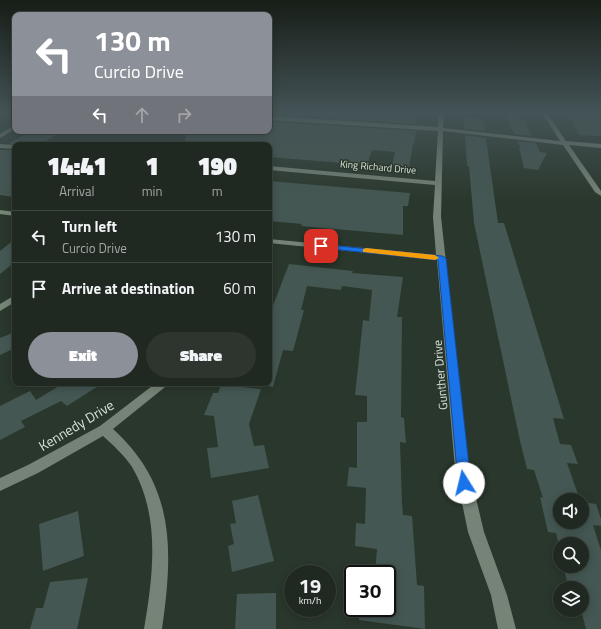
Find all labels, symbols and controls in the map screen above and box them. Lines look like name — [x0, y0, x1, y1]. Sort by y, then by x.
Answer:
text: 130 m — [94, 19, 171, 62]
icon: left — [28, 28, 80, 80]
text: Curcio Drive — [94, 58, 184, 85]
icon: left — [89, 104, 111, 126]
icon: ahead — [131, 104, 153, 126]
icon: right — [173, 104, 195, 126]
text: 14:41 — [47, 148, 107, 184]
text: 1 — [145, 148, 159, 184]
text: 190 — [197, 148, 237, 184]
street label: King Richard Drive — [339, 156, 417, 178]
text: Arrival — [59, 181, 94, 201]
text: min — [142, 181, 162, 201]
text: m — [212, 181, 223, 201]
text: Turn left — [62, 215, 117, 238]
text: 130 m — [215, 225, 256, 248]
icon: left — [28, 226, 50, 248]
pin — [304, 229, 338, 263]
icon: arrive — [310, 235, 332, 257]
text: Curcio Drive — [62, 238, 127, 258]
text: Arrive at destination — [62, 277, 195, 300]
text: 60 m — [223, 277, 256, 300]
icon: arrive — [28, 278, 50, 300]
button: Exit — [28, 332, 138, 378]
button: Share — [146, 332, 256, 378]
street label: Gunther Drive — [427, 339, 453, 411]
street label: Kennedy Drive — [34, 394, 118, 456]
position arrow — [443, 462, 485, 504]
map controls — [553, 493, 589, 617]
button: sound — [553, 493, 589, 529]
button: search — [553, 537, 589, 573]
speed limit sign: 30 — [344, 565, 396, 617]
text: 19 — [299, 570, 321, 601]
button: layers — [553, 581, 589, 617]
text: km/h — [299, 593, 321, 608]

